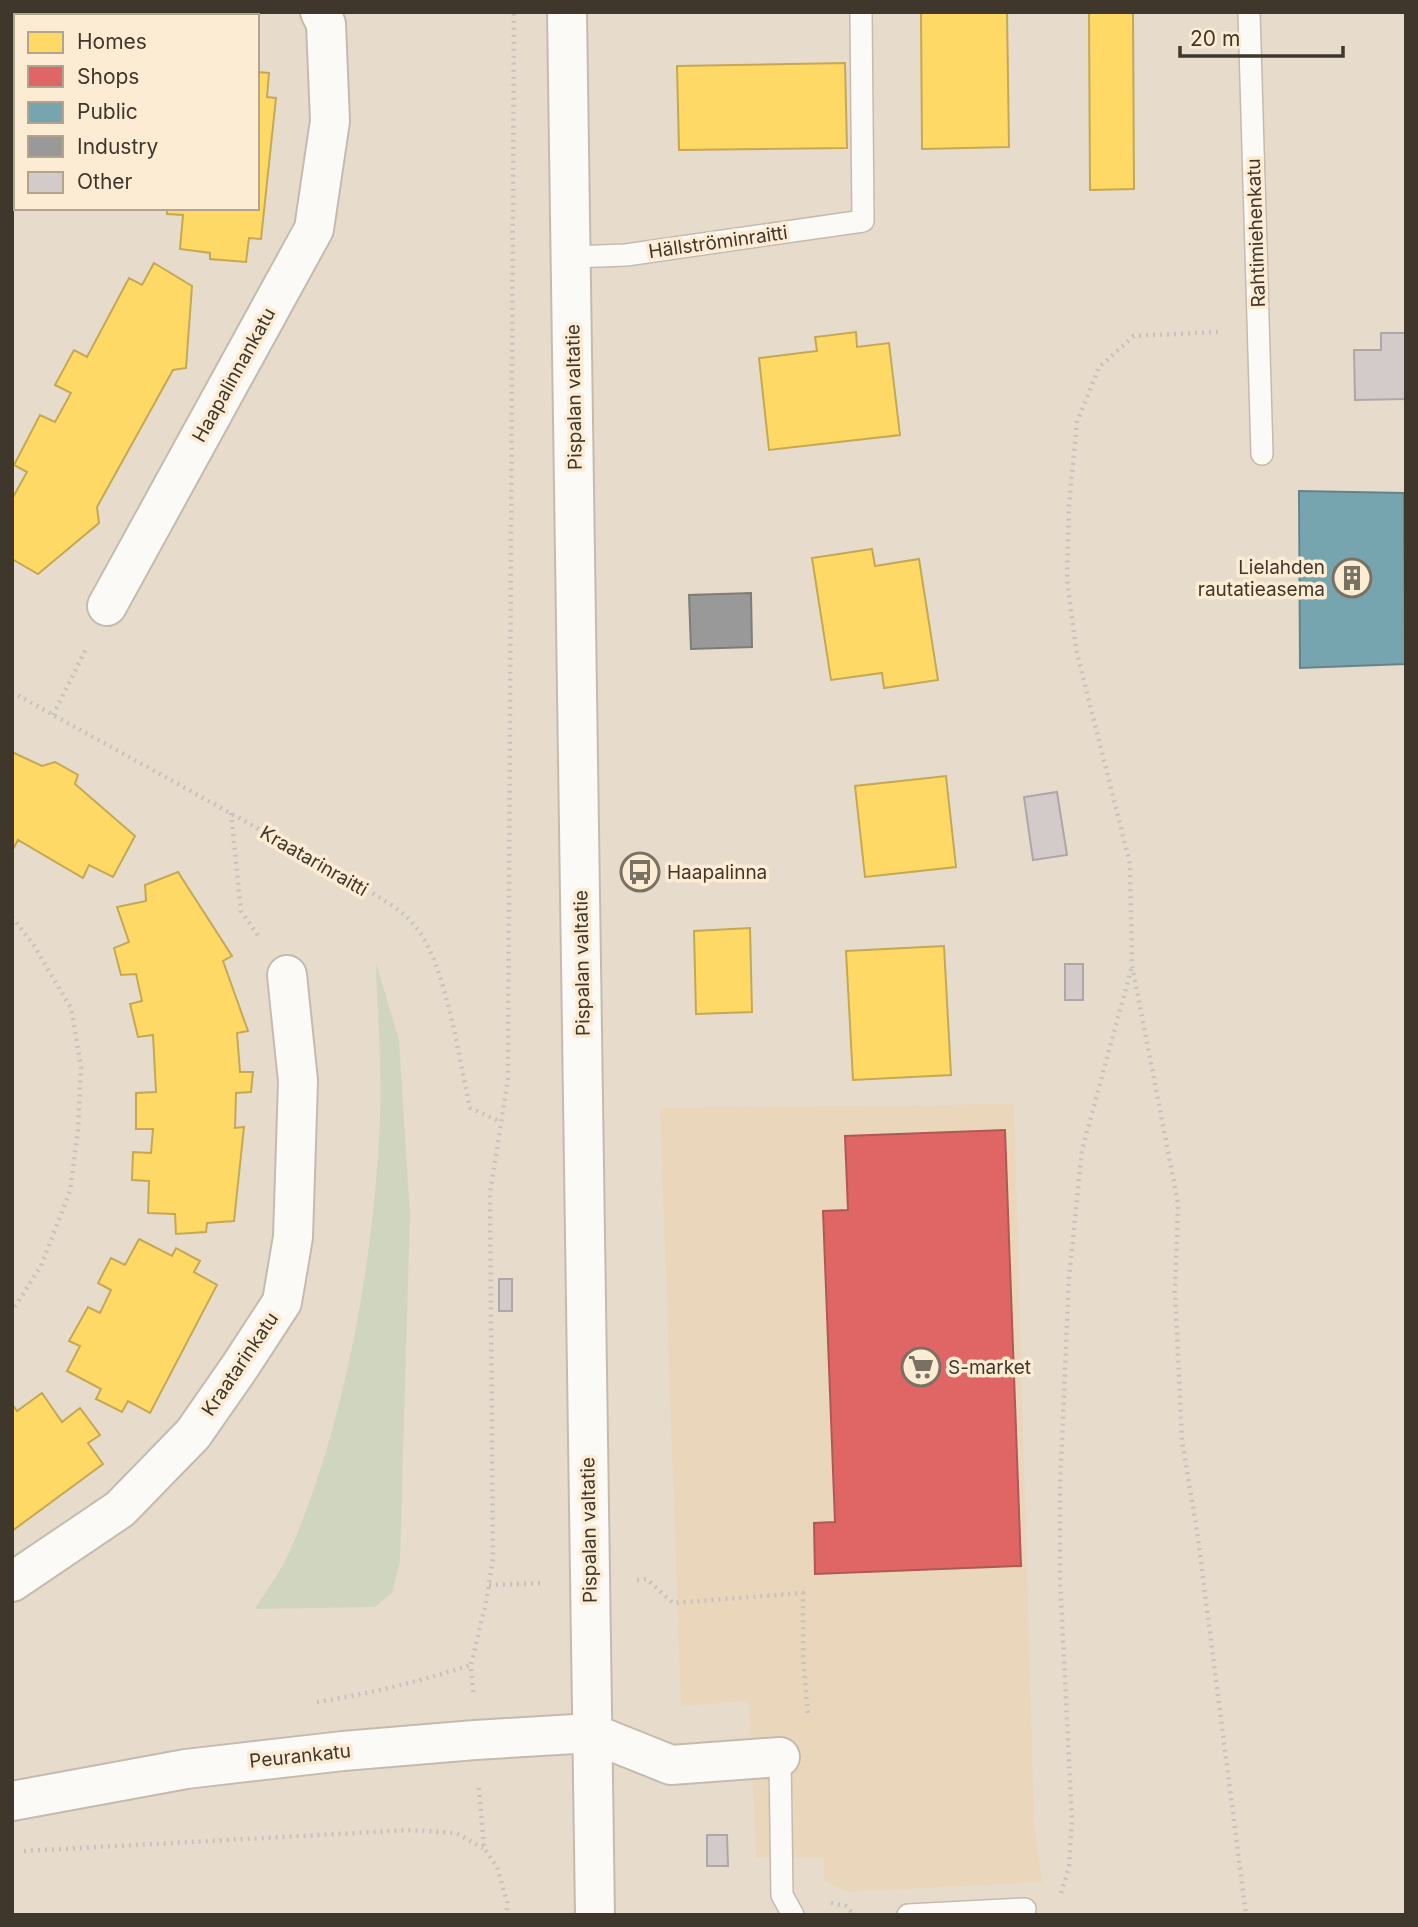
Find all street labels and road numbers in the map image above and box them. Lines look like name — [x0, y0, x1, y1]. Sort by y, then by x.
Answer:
street label: Rahtimiehenkatu — [1242, 158, 1270, 308]
street label: Hällströminraitti — [647, 221, 789, 263]
street label: Haapalinnankatu — [188, 304, 280, 446]
street label: Pispalan valtatie — [561, 324, 587, 470]
street label: Kraatarinraitti — [256, 821, 372, 901]
street label: Pispalan valtatie — [569, 890, 595, 1036]
street label: Kraatarinkatu — [197, 1308, 283, 1420]
street label: Pispalan valtatie — [576, 1457, 602, 1603]
street label: Peurankatu — [248, 1739, 352, 1773]

